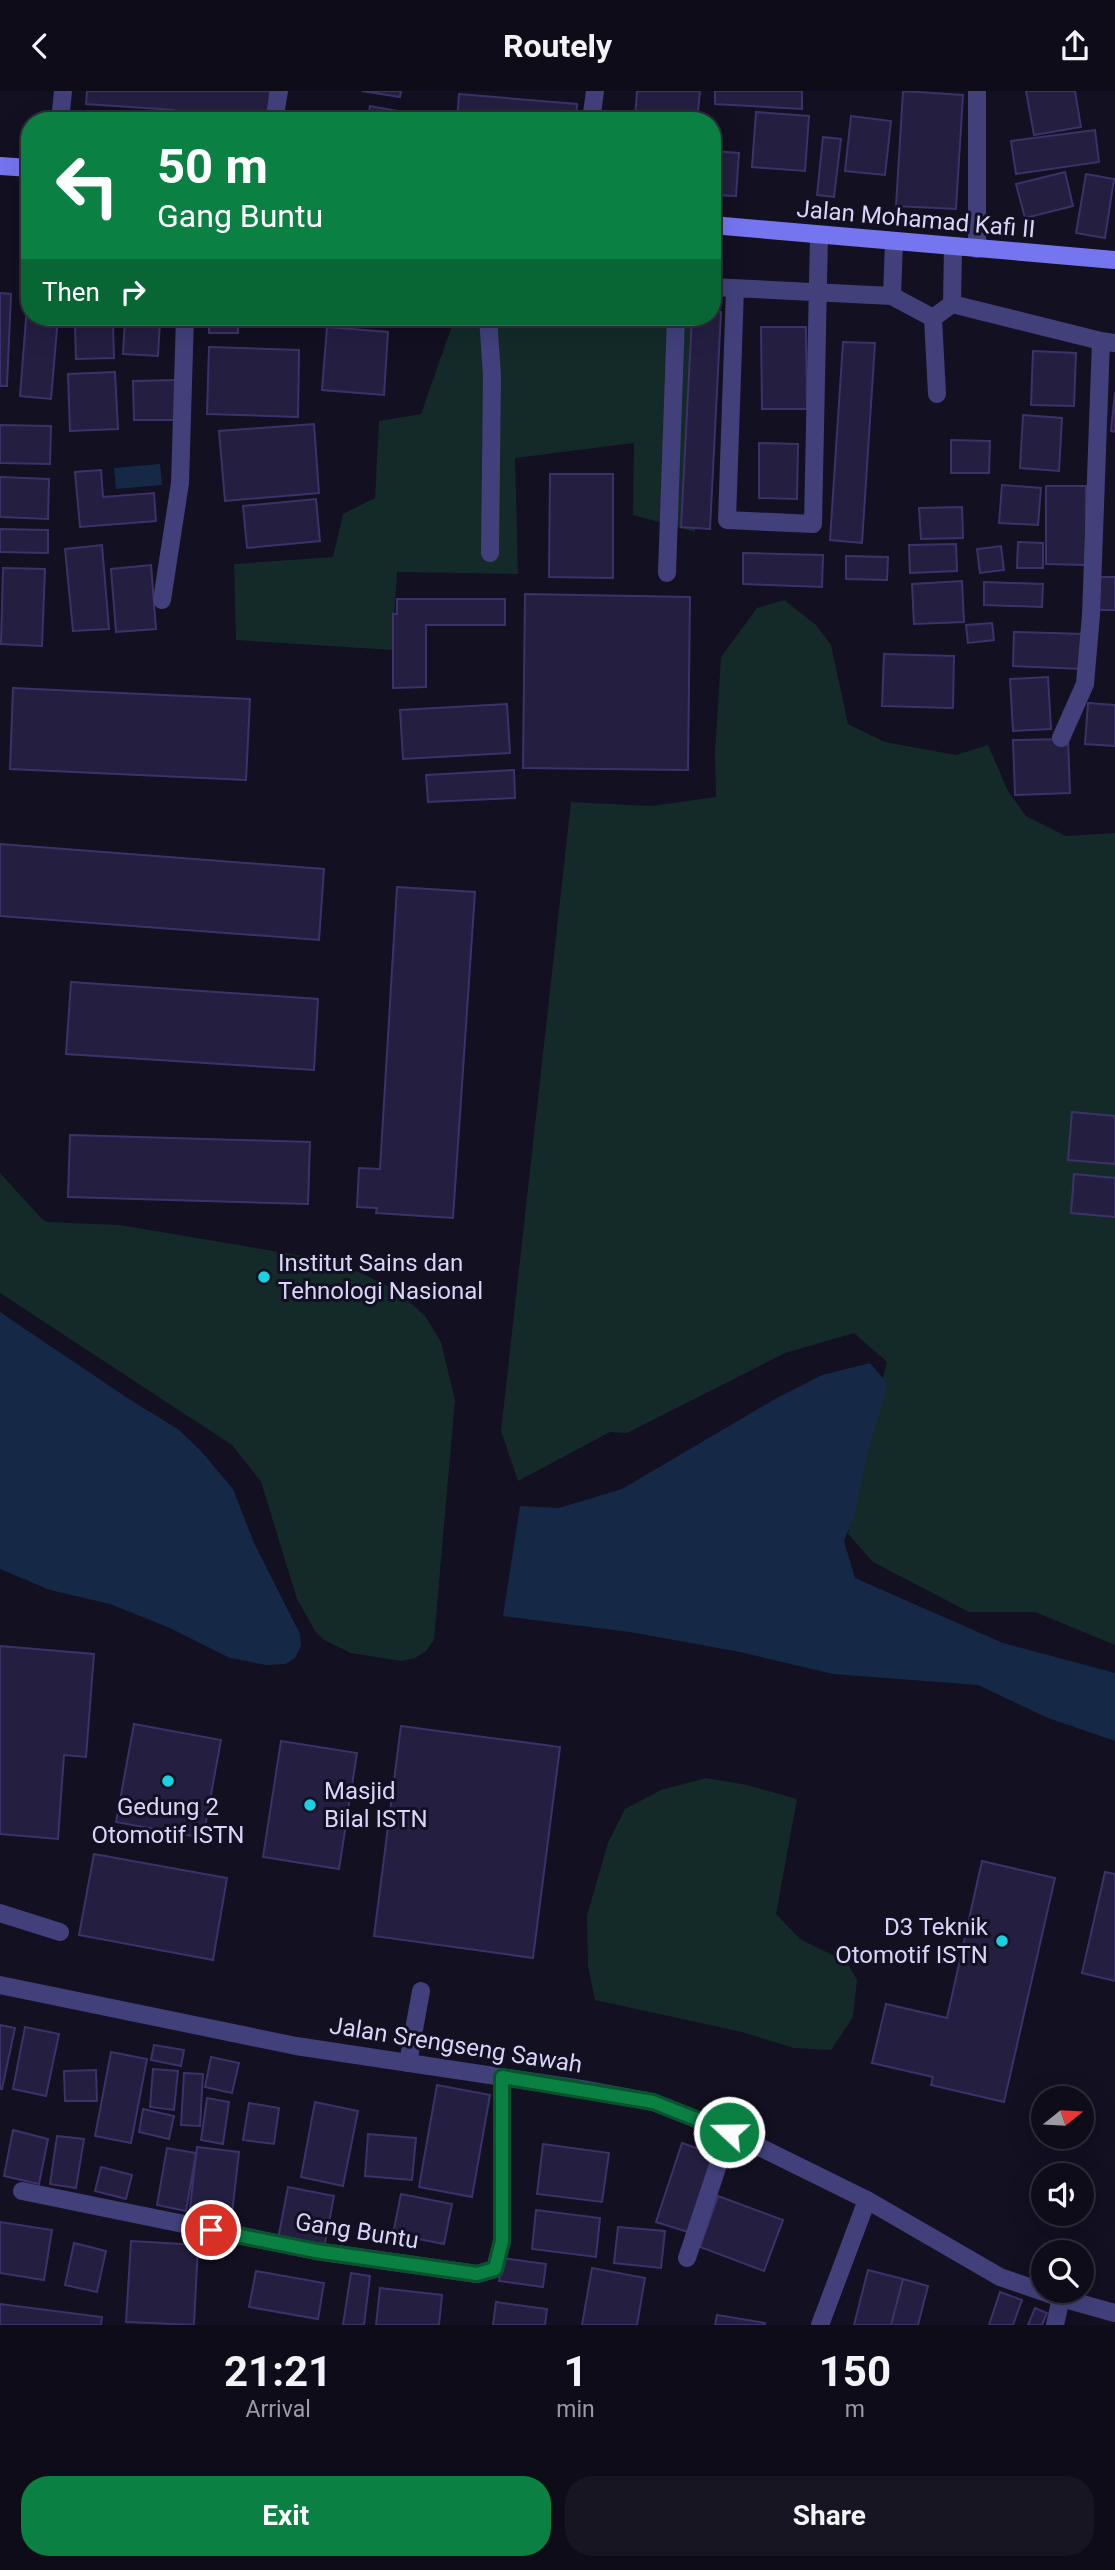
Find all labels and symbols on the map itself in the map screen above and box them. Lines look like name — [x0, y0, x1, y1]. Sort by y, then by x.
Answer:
street label: Jalan Mohamad Kafi II — [796, 195, 1036, 243]
place label: Institut Sains dan Tehnologi Nasional — [278, 1249, 483, 1305]
marker: Institut Sains dan Tehnologi Nasional — [256, 1269, 272, 1285]
marker: Gedung 2 Otomotif ISTN — [160, 1773, 176, 1789]
place label: Masjid Bilal ISTN — [324, 1777, 428, 1833]
place label: Gedung 2 Otomotif ISTN — [92, 1793, 244, 1849]
marker: Masjid Bilal ISTN — [302, 1797, 318, 1813]
place label: D3 Teknik Otomotif ISTN — [835, 1913, 989, 1969]
marker: D3 Teknik Otomotif ISTN — [994, 1933, 1010, 1949]
street label: Jalan Srengseng Sawah — [328, 2011, 584, 2079]
north arrow — [1031, 2086, 1094, 2149]
position arrow — [692, 2095, 766, 2169]
pin — [181, 2200, 241, 2260]
street label: Gang Buntu — [293, 2207, 421, 2255]

